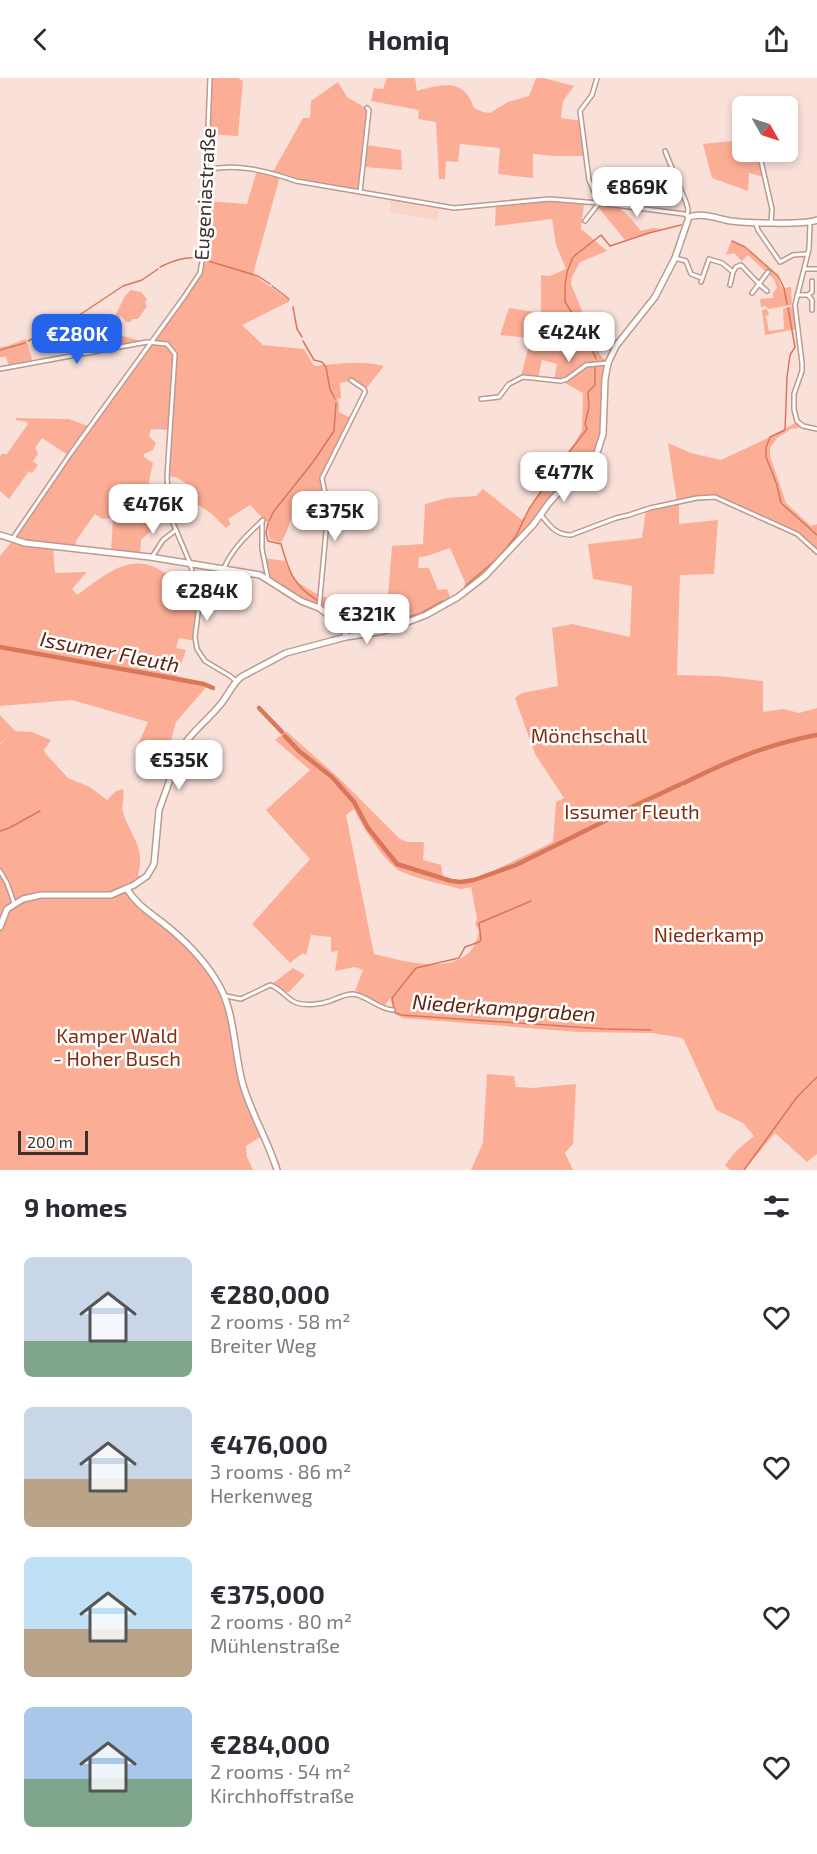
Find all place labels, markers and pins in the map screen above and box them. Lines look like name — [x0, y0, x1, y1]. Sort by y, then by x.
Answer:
pin: €869K — [595, 167, 679, 218]
pin: €424K — [527, 312, 611, 363]
pin: €280K — [35, 314, 119, 365]
pin: €477K — [522, 452, 606, 503]
pin: €476K — [111, 484, 195, 535]
pin: €375K — [293, 491, 377, 542]
pin: €284K — [165, 571, 249, 622]
pin: €321K — [325, 594, 409, 645]
pin: €535K — [137, 740, 221, 791]

